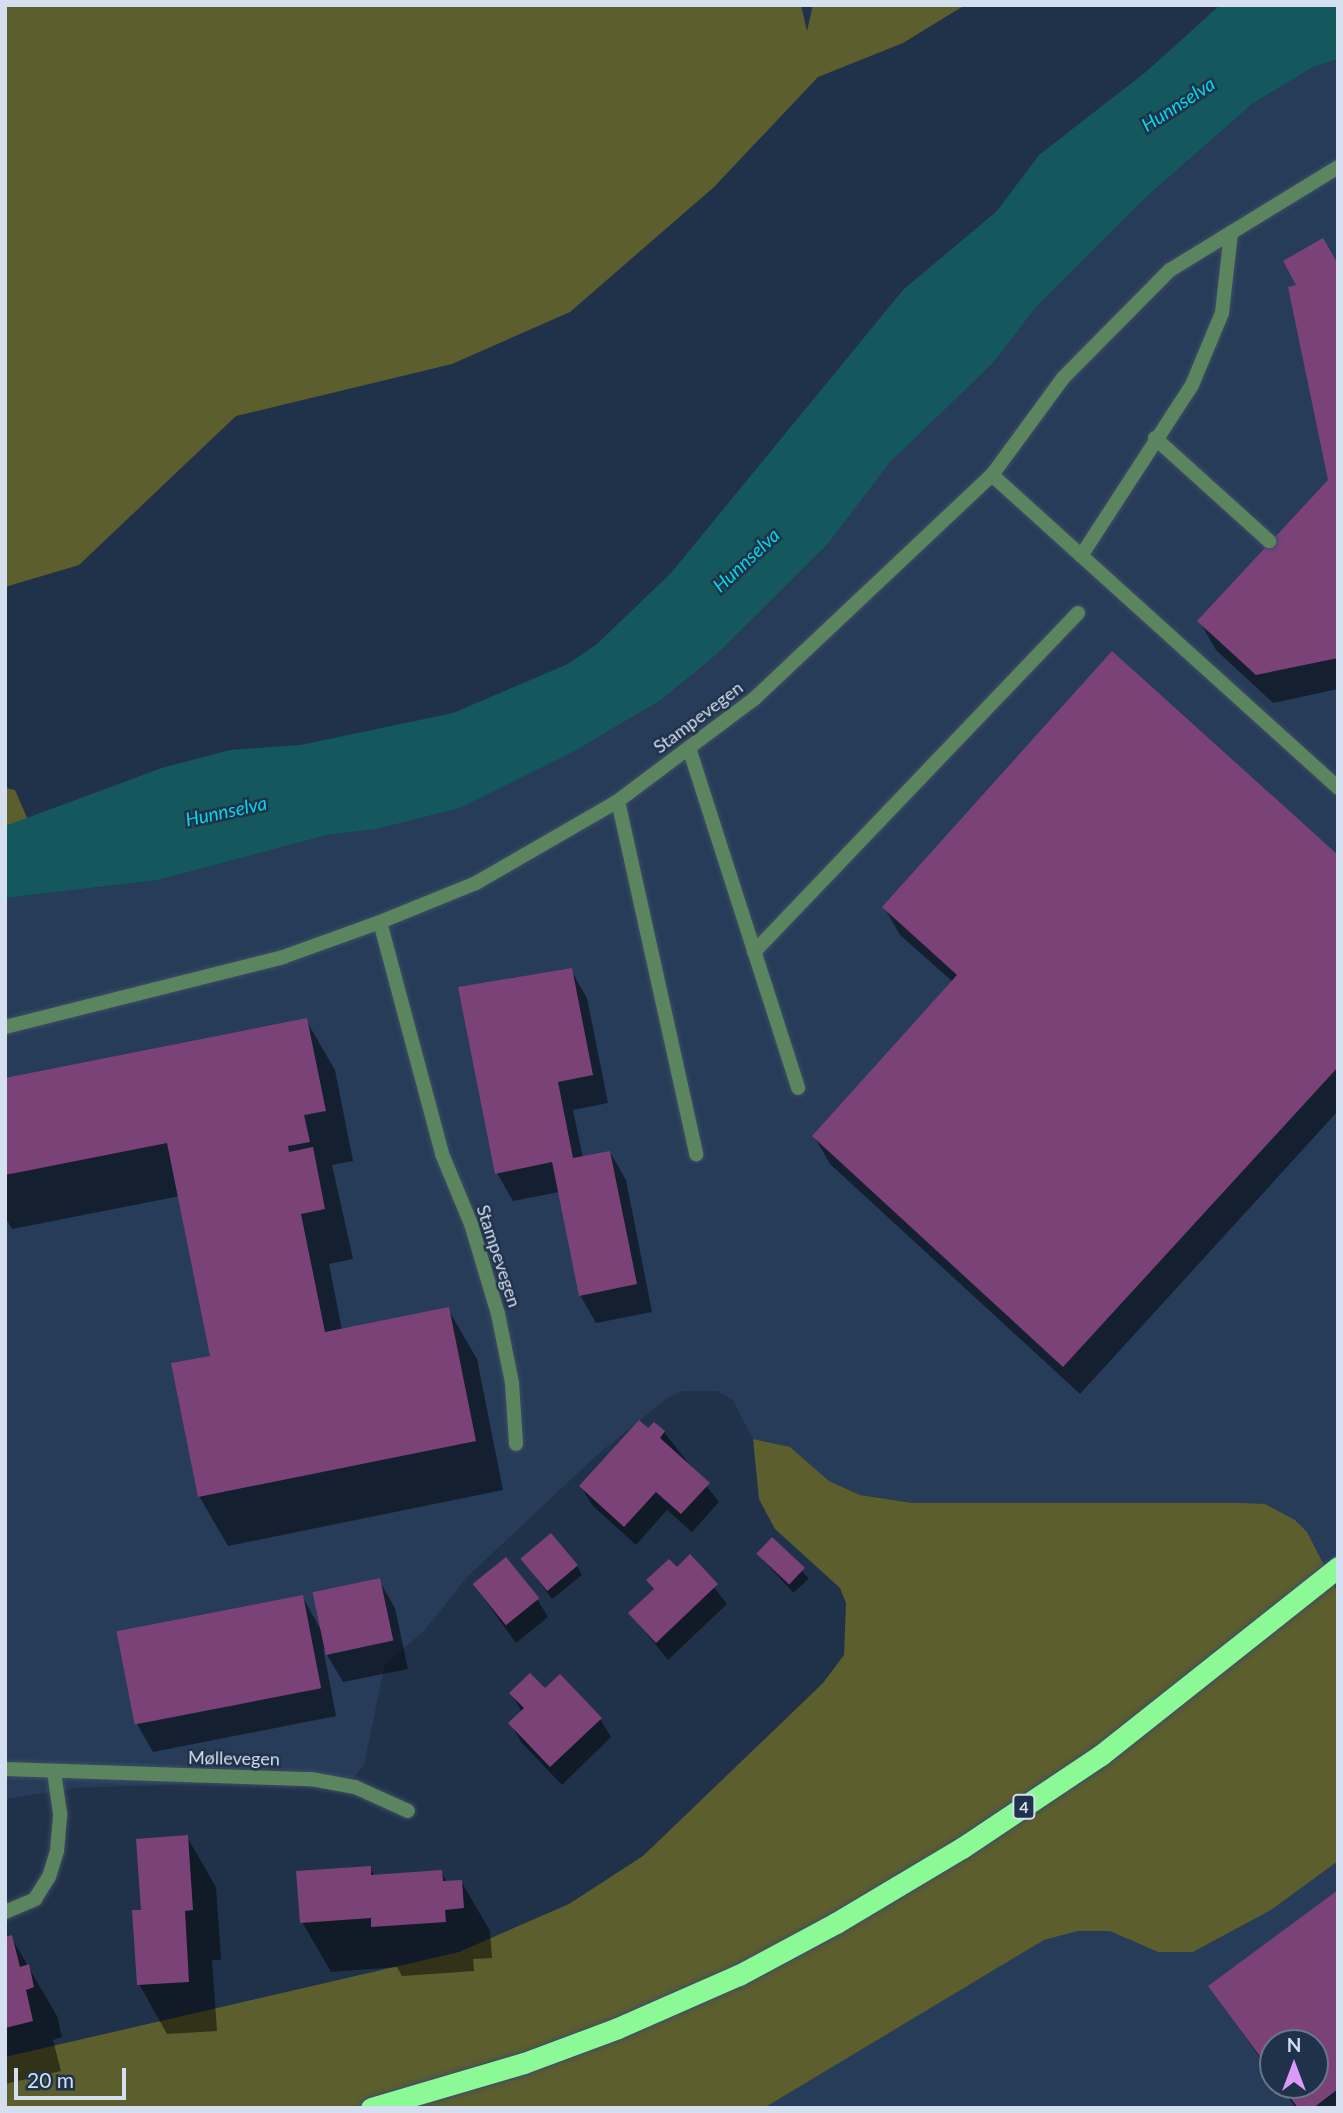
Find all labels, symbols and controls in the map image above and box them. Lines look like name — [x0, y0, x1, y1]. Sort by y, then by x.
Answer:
water label: Hunnselva — [1137, 72, 1219, 136]
water label: Hunnselva — [708, 523, 784, 597]
street label: Stampevegen — [649, 676, 747, 758]
water label: Hunnselva — [183, 791, 269, 831]
street label: Stampevegen — [472, 1202, 526, 1310]
street label: Møllevegen — [188, 1746, 280, 1770]
road number: 4 — [1012, 1795, 1036, 1820]
north arrow — [1259, 2029, 1329, 2099]
text: N — [1287, 2033, 1301, 2056]
scale bar — [18, 2054, 130, 2098]
text: 20 m — [27, 2067, 74, 2092]

